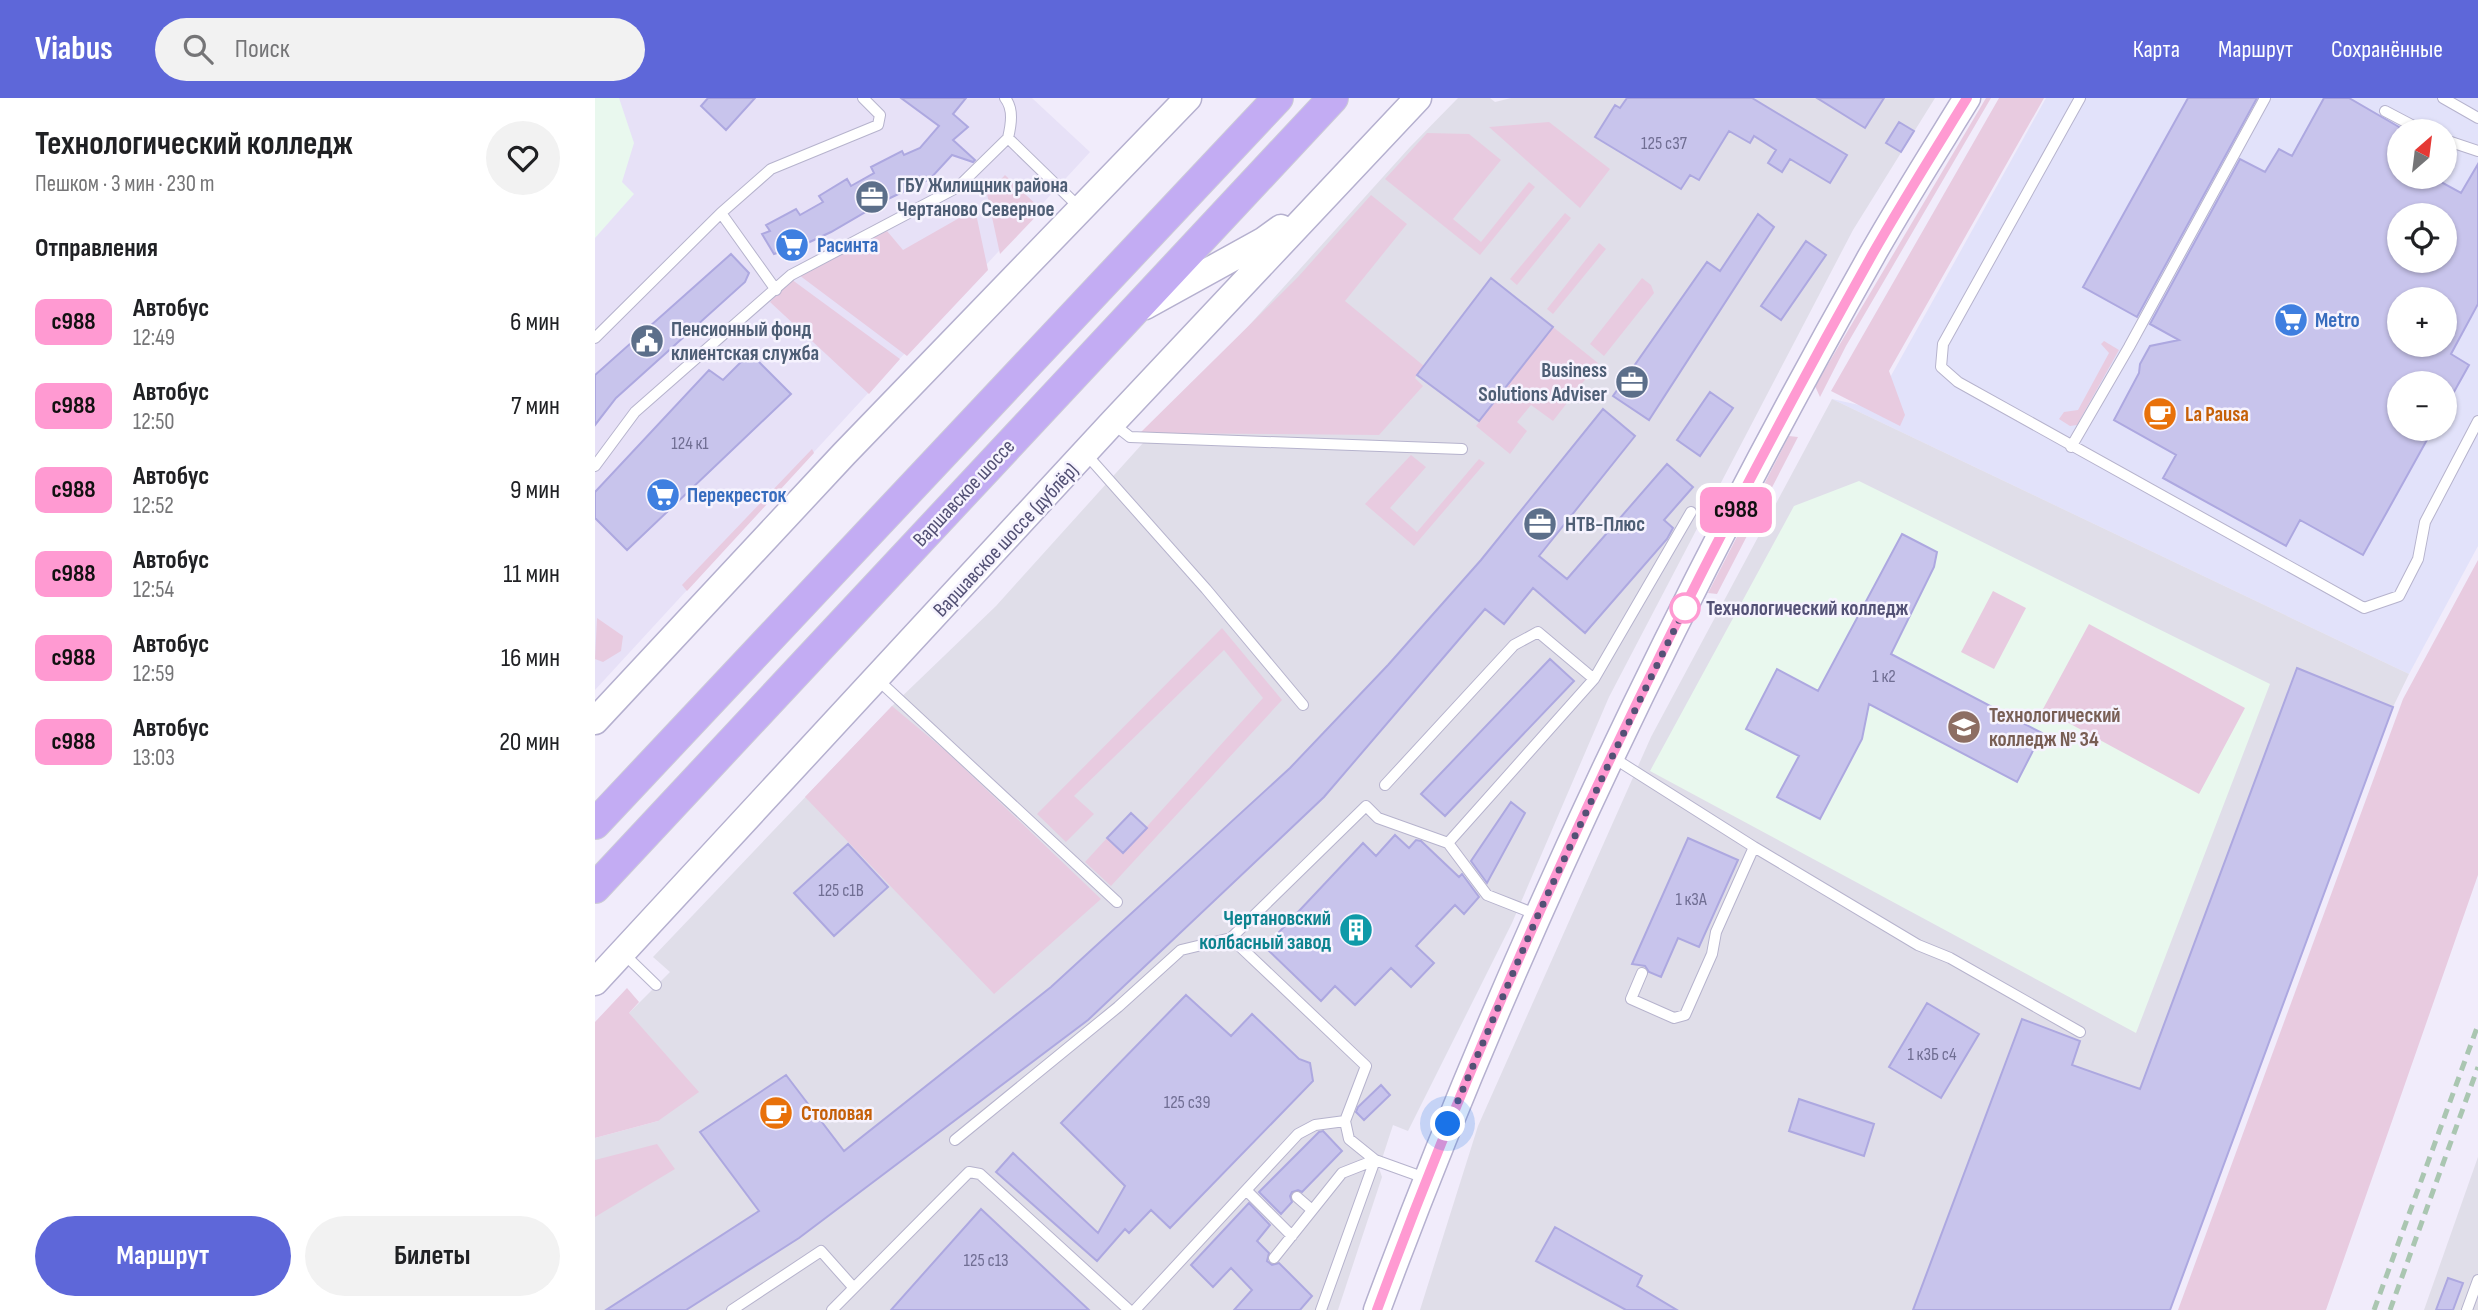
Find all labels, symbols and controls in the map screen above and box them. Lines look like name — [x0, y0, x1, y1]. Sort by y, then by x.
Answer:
search box — [155, 18, 645, 81]
text: Viabus — [35, 29, 113, 69]
icon: search — [179, 30, 217, 68]
text: Поиск — [235, 34, 290, 65]
text: Карта — [2133, 35, 2180, 64]
text: Маршрут — [2218, 35, 2293, 64]
text: Сохранённые — [2331, 35, 2443, 64]
north arrow — [2387, 119, 2457, 189]
map controls — [2387, 119, 2457, 441]
button: heart — [486, 121, 560, 195]
text: Технологический колледж — [35, 124, 353, 164]
house number: 125 с37 — [1641, 133, 1688, 154]
text: Пешком · 3 мин · 230 m — [35, 170, 214, 198]
place label: ГБУ Жилищник района Чертаново Северное — [897, 173, 1068, 222]
office icon: ГБУ Жилищник района Чертаново Северное — [853, 178, 891, 216]
button: locate — [2387, 203, 2457, 273]
supermarket icon: Расинта — [773, 226, 811, 264]
text: Отправления — [35, 233, 158, 264]
place label: Расинта — [817, 233, 878, 258]
button: + — [2387, 287, 2457, 357]
text: Автобус — [133, 293, 209, 324]
supermarket icon: Metro — [2272, 301, 2310, 339]
text: с988 — [51, 307, 96, 336]
text: 6 мин — [510, 307, 560, 338]
place label: Metro — [2315, 308, 2360, 333]
place label: Пенсионный фонд клиентская служба — [671, 317, 819, 366]
public building icon: Пенсионный фонд клиентская служба — [628, 322, 666, 360]
text: 12:49 — [133, 324, 175, 352]
place label: Business Solutions Adviser — [1478, 358, 1607, 407]
office icon: Business Solutions Adviser — [1613, 363, 1651, 401]
button: − — [2387, 371, 2457, 441]
text: Автобус — [133, 377, 209, 408]
text: с988 — [51, 391, 96, 420]
text: 7 мин — [511, 391, 560, 422]
cafe icon: La Pausa — [2141, 395, 2179, 433]
place label: La Pausa — [2185, 402, 2249, 427]
text: 12:50 — [133, 408, 175, 436]
house number: 124 к1 — [671, 433, 709, 454]
street label: Варшавское шоссе — [908, 434, 1020, 552]
street label: Варшавское шоссе (дублёр) — [928, 458, 1084, 622]
text: Автобус — [133, 461, 209, 492]
text: с988 — [51, 475, 96, 504]
text: 9 мин — [510, 475, 560, 506]
supermarket icon: Перекресток — [644, 476, 682, 514]
place label: Перекресток — [687, 483, 787, 508]
line badge: с988 — [1687, 487, 1785, 533]
text: 12:52 — [133, 492, 174, 520]
text: с988 — [1714, 495, 1758, 524]
office icon: НТВ-Плюс — [1521, 505, 1559, 543]
place label: НТВ-Плюс — [1565, 512, 1645, 537]
text: Автобус — [133, 545, 209, 576]
text: с988 — [51, 559, 96, 588]
text: 11 мин — [503, 559, 560, 590]
text: 12:54 — [133, 576, 174, 604]
marker: Технологический колледж — [1670, 593, 1700, 623]
place label: Технологический колледж — [1706, 596, 1908, 621]
text: Автобус — [133, 629, 209, 660]
text: с988 — [51, 643, 96, 672]
text: 16 мин — [501, 643, 560, 674]
text: 12:59 — [133, 660, 175, 688]
house number: 1 к2 — [1872, 666, 1896, 687]
place label: Технологический колледж № 34 — [1989, 703, 2121, 752]
school or university icon: Технологический колледж № 34 — [1945, 708, 1983, 746]
text: Автобус — [133, 713, 209, 744]
text: с988 — [51, 727, 96, 756]
text: 20 мин — [499, 727, 560, 758]
text: 13:03 — [133, 744, 175, 772]
house number: 125 с1В — [818, 880, 864, 901]
house number: 1 к3А — [1675, 889, 1707, 910]
place label: Чертановский колбасный завод — [1199, 906, 1331, 955]
building icon: Чертановский колбасный завод — [1337, 911, 1375, 949]
house number: 1 к3Б с4 — [1907, 1044, 1957, 1065]
house number: 125 с39 — [1164, 1092, 1210, 1113]
cafe icon: Столовая — [757, 1094, 795, 1132]
place label: Столовая — [801, 1101, 873, 1126]
your location — [1430, 1106, 1465, 1141]
button: Маршрут — [35, 1216, 291, 1296]
button: Билеты — [305, 1216, 560, 1296]
house number: 125 с13 — [963, 1250, 1009, 1271]

